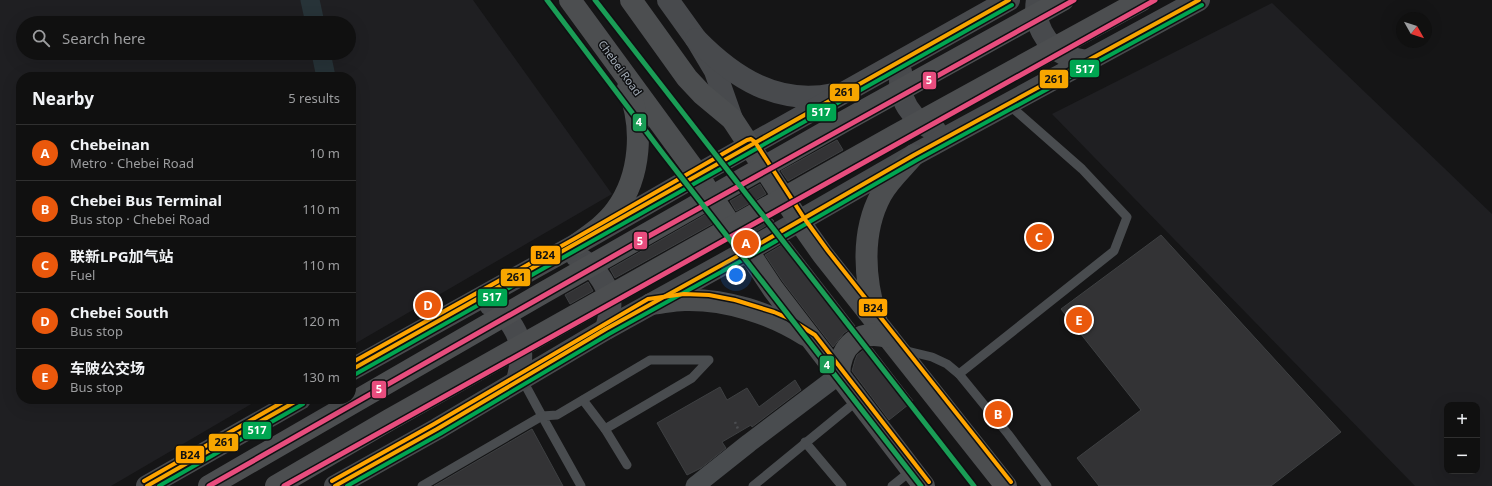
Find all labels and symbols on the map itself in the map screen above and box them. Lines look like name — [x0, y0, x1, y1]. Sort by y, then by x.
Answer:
north arrow — [1396, 12, 1432, 48]
street label: Chebei Road — [595, 37, 646, 98]
line badge: 517 — [1069, 59, 1100, 78]
text: 517 — [1076, 61, 1094, 76]
line badge: 261 — [1039, 69, 1069, 89]
line badge: 5 — [922, 71, 937, 90]
text: 261 — [1045, 71, 1063, 86]
text: 5 — [926, 72, 932, 87]
line badge: 261 — [829, 83, 860, 102]
text: 261 — [835, 84, 853, 99]
line badge: 517 — [806, 103, 837, 122]
text: 517 — [812, 104, 830, 119]
line badge: 4 — [632, 113, 647, 132]
text: 4 — [636, 114, 643, 129]
pin: C — [1026, 222, 1052, 252]
pin: A — [733, 228, 759, 258]
line badge: 5 — [633, 231, 648, 250]
text: 5 — [637, 233, 643, 248]
line badge: B24 — [530, 245, 561, 265]
text: B24 — [535, 247, 556, 262]
your location — [726, 265, 746, 285]
line badge: 261 — [500, 268, 531, 287]
text: 261 — [507, 269, 525, 284]
line badge: 517 — [477, 288, 508, 307]
text: 517 — [483, 289, 501, 304]
pin: D — [415, 290, 441, 320]
line badge: B24 — [858, 298, 888, 317]
text: B24 — [863, 300, 884, 315]
pin: E — [1066, 305, 1092, 335]
line badge: 4 — [819, 355, 835, 374]
text: 4 — [824, 357, 831, 372]
line badge: 5 — [371, 380, 387, 399]
text: 5 — [376, 381, 382, 396]
pin: B — [985, 399, 1011, 429]
line badge: 517 — [242, 421, 272, 440]
text: 517 — [248, 422, 266, 437]
line badge: 261 — [208, 433, 239, 452]
text: 261 — [215, 434, 233, 449]
line badge: B24 — [175, 445, 205, 464]
text: B24 — [180, 447, 201, 462]

